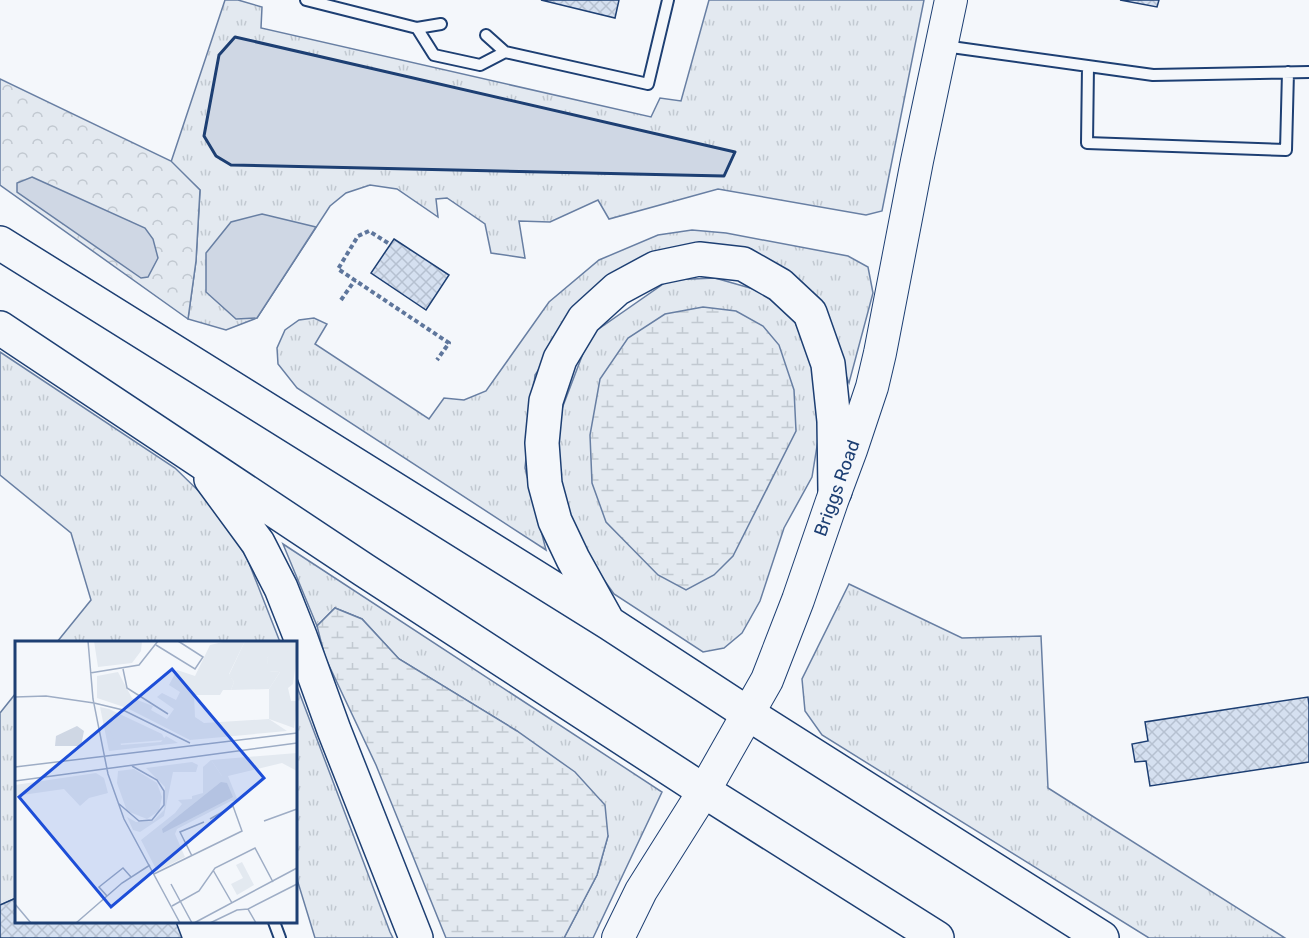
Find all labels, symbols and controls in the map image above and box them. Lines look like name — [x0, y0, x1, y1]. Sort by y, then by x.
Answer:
street label: Briggs Road — [809, 437, 865, 539]
inset map — [15, 641, 297, 923]

